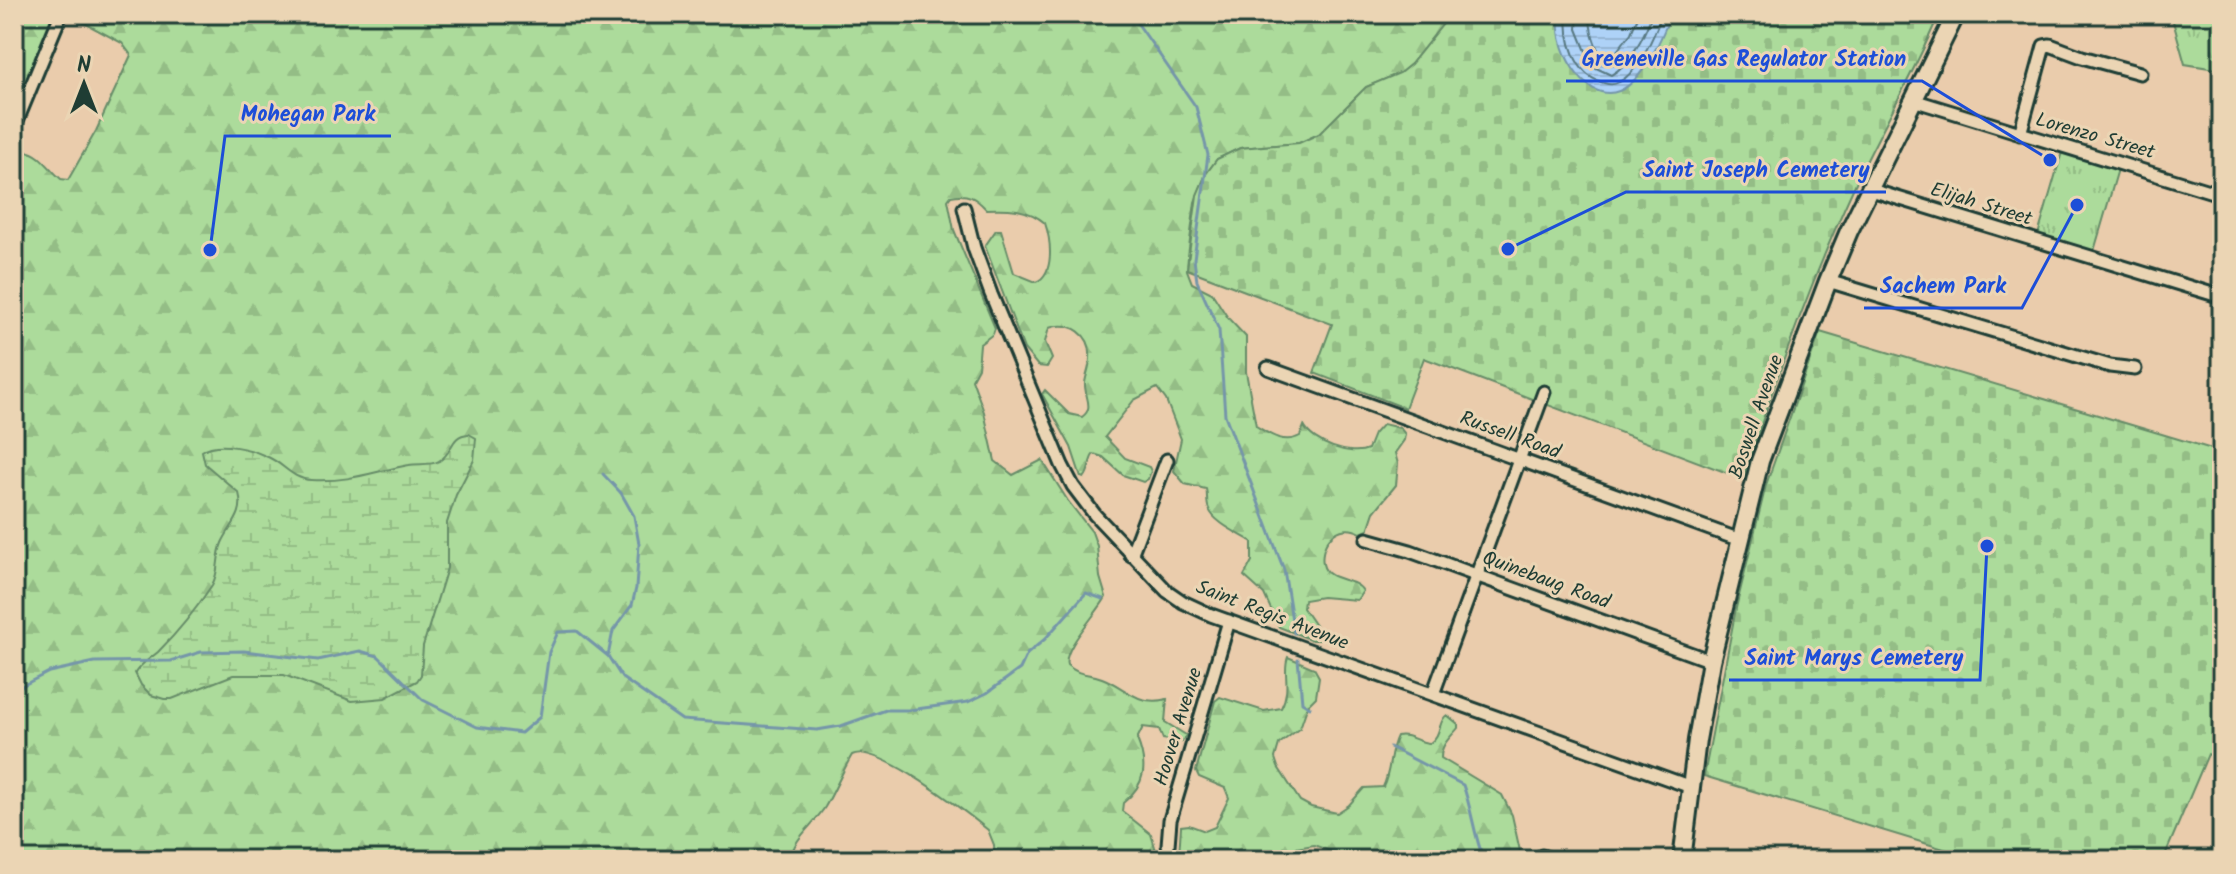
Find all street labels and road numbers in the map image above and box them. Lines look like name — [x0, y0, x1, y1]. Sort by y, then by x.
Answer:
street label: Lorenzo Street — [2032, 105, 2159, 169]
street label: Elijah Street — [1926, 174, 2036, 236]
street label: Boswell Avenue — [1721, 351, 1793, 483]
street label: Russell Road — [1455, 403, 1566, 469]
street label: Quinebaug Road — [1478, 543, 1615, 619]
street label: Saint Regis Avenue — [1191, 572, 1353, 660]
street label: Hoover Avenue — [1146, 664, 1212, 790]

